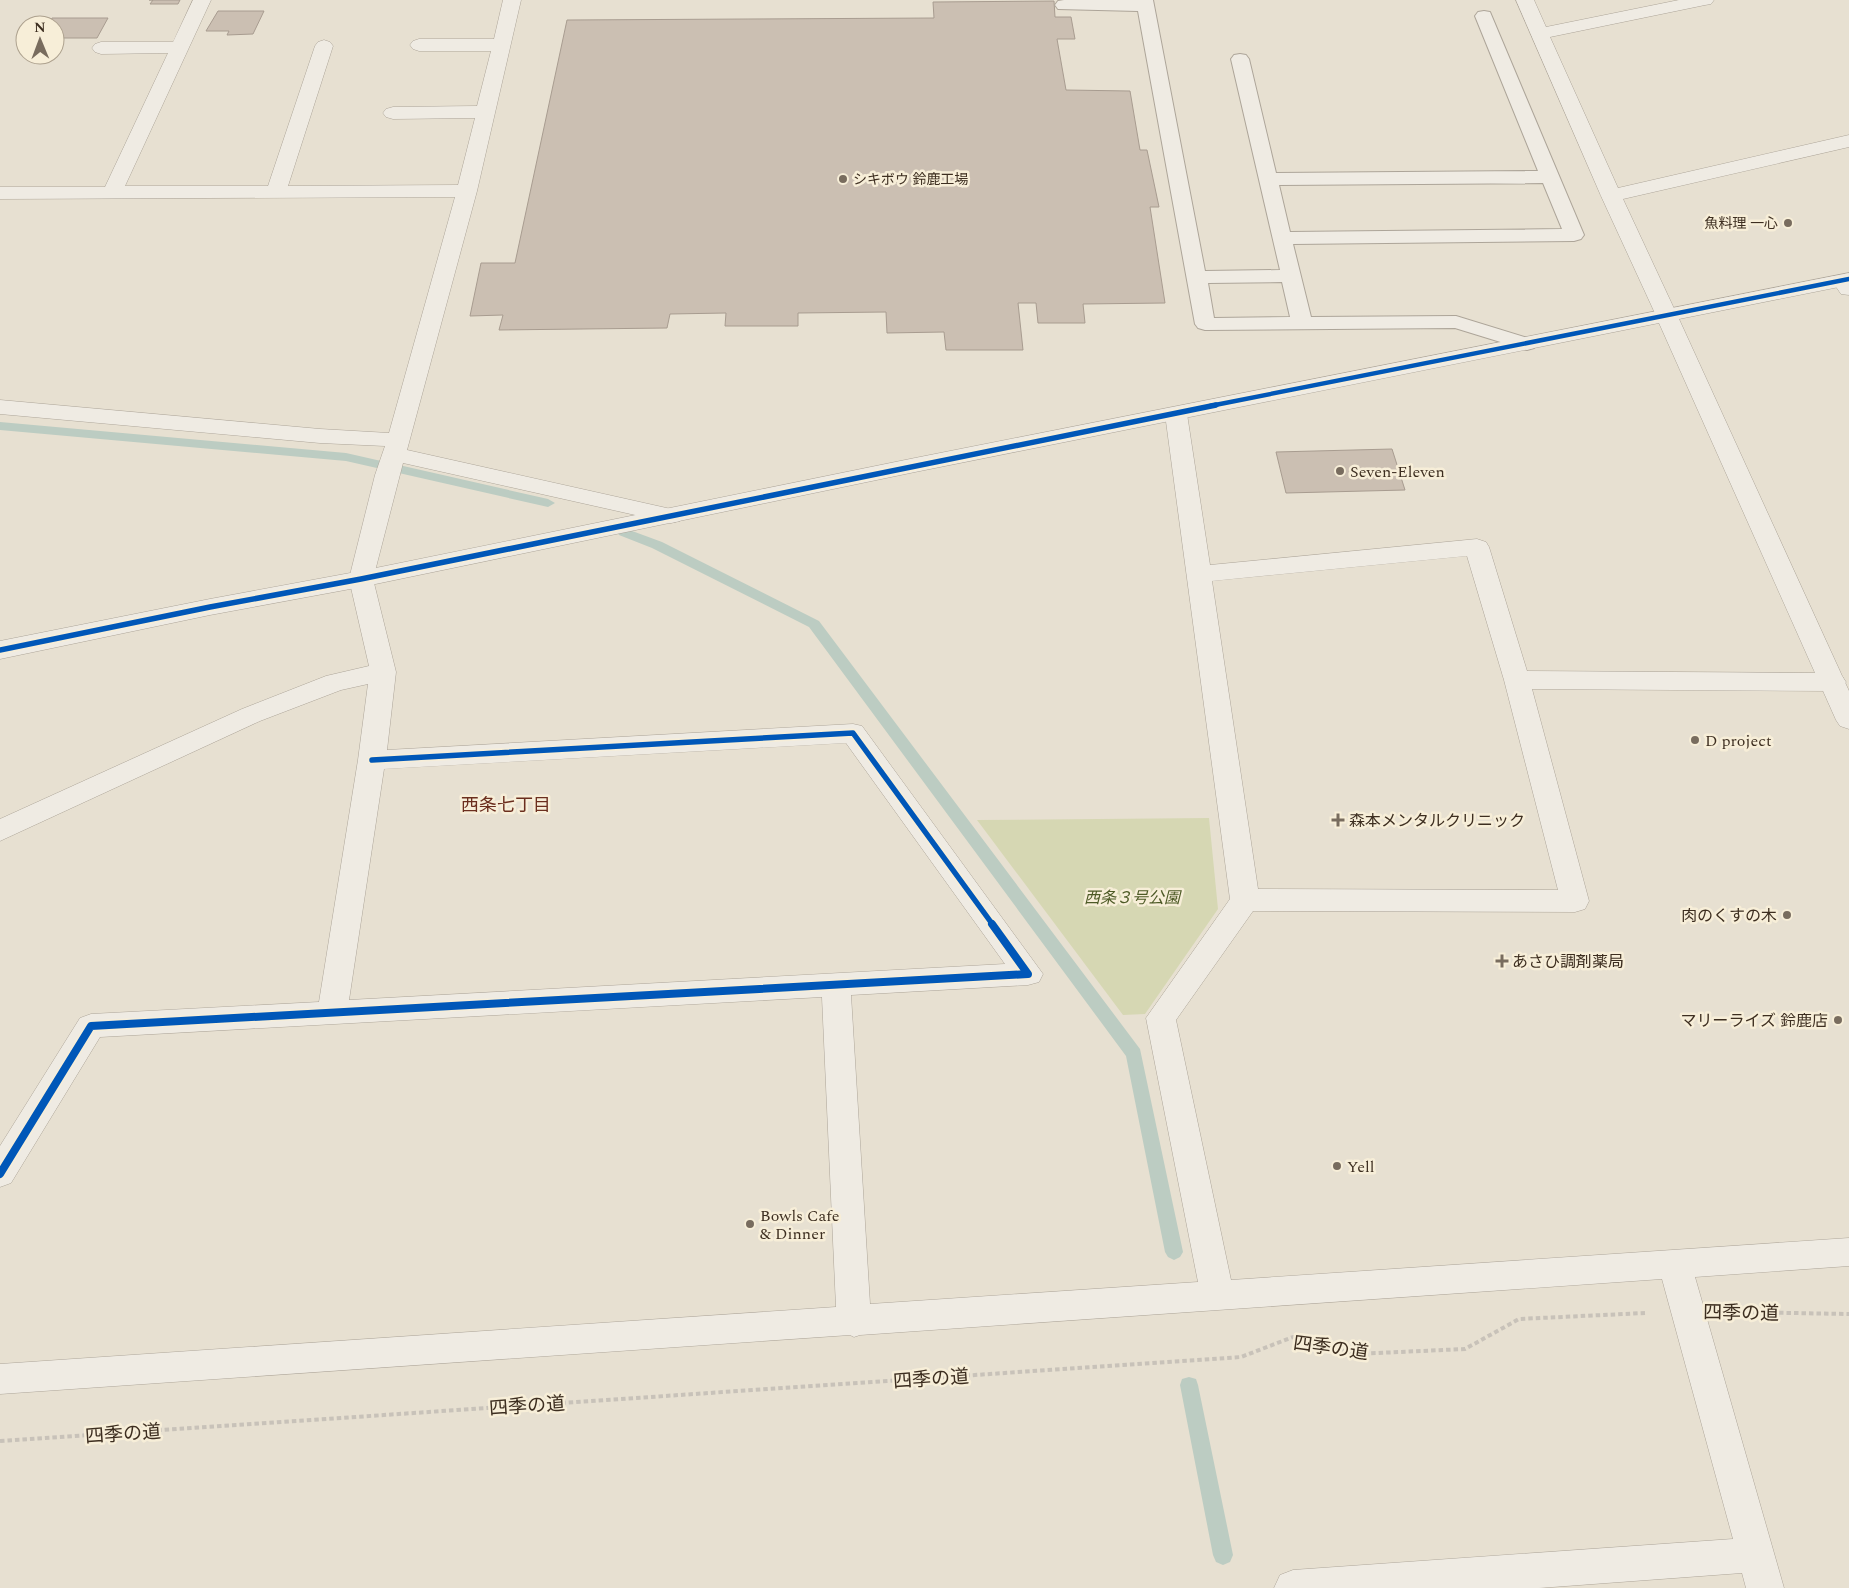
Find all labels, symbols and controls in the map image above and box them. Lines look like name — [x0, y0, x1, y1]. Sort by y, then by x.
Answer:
north arrow — [15, 15, 65, 65]
text: N — [34, 17, 46, 38]
place label: シキボウ 鈴鹿工場 — [853, 169, 969, 190]
marker: シキボウ 鈴鹿工場 — [837, 173, 849, 185]
place label: 魚料理 一心 — [1705, 213, 1778, 234]
marker: 魚料理 一心 — [1782, 217, 1794, 229]
place label: Seven-Eleven — [1350, 460, 1445, 484]
marker: Seven-Eleven — [1334, 465, 1346, 477]
place label: D project — [1705, 729, 1772, 753]
marker: D project — [1689, 734, 1701, 746]
district label: 西条七丁目 — [461, 792, 551, 819]
place label: 森本メンタルクリニック — [1349, 809, 1525, 833]
marker: 森本メンタルクリニック — [1331, 813, 1345, 827]
park label: 西条３号公園 — [1084, 886, 1182, 910]
place label: 肉のくすの木 — [1681, 904, 1777, 928]
marker: 肉のくすの木 — [1781, 909, 1793, 921]
place label: あさひ調剤薬局 — [1512, 950, 1624, 974]
marker: あさひ調剤薬局 — [1496, 955, 1508, 967]
place label: マリーライズ 鈴鹿店 — [1680, 1009, 1828, 1033]
marker: マリーライズ 鈴鹿店 — [1832, 1014, 1844, 1026]
place label: Yell — [1347, 1155, 1375, 1179]
marker: Yell — [1331, 1160, 1343, 1172]
place label: Bowls Cafe & Dinner — [760, 1204, 840, 1246]
marker: Bowls Cafe & Dinner — [744, 1218, 756, 1230]
street label: 四季の道 — [1703, 1298, 1779, 1329]
street label: 四季の道 — [1291, 1329, 1370, 1368]
street label: 四季の道 — [892, 1362, 970, 1397]
street label: 四季の道 — [488, 1389, 566, 1424]
street label: 四季の道 — [84, 1417, 162, 1452]

